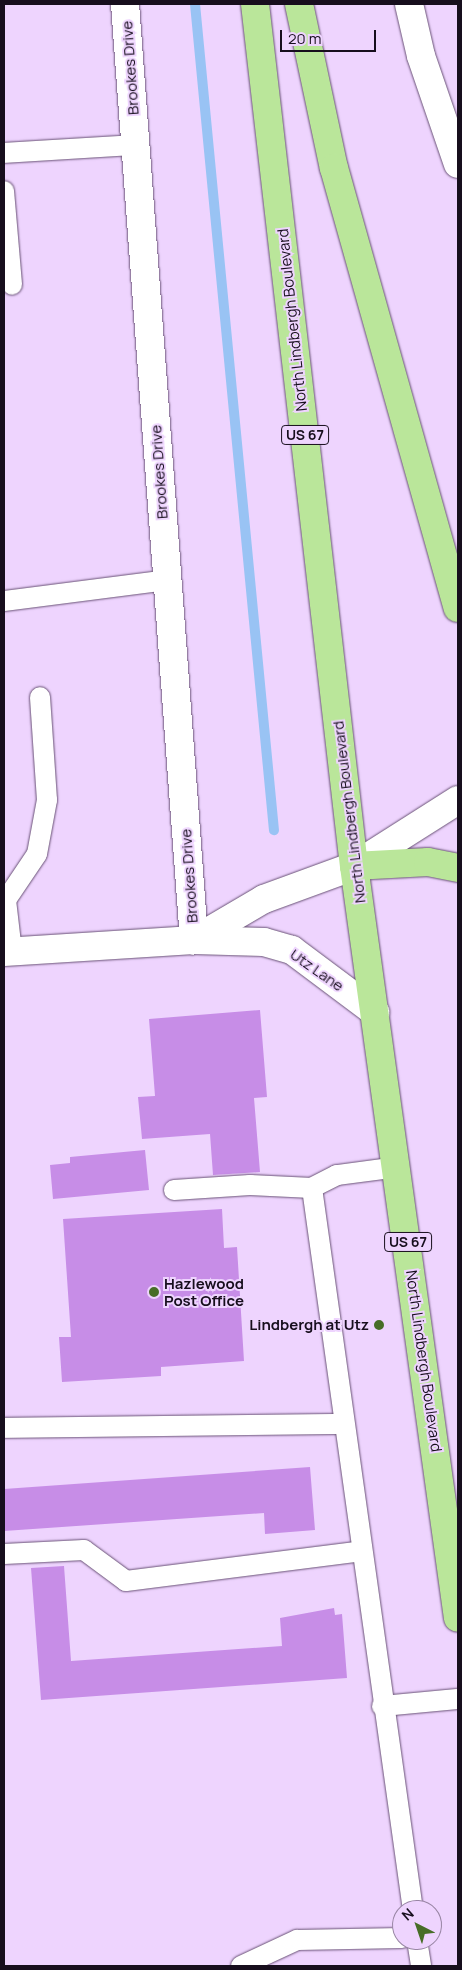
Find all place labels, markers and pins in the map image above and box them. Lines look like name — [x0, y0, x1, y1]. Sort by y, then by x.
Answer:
place label: Hazlewood Post Office — [164, 1274, 244, 1309]
marker: Hazlewood Post Office — [148, 1286, 160, 1298]
place label: Lindbergh at Utz — [249, 1316, 369, 1334]
marker: Lindbergh at Utz — [373, 1319, 385, 1331]

